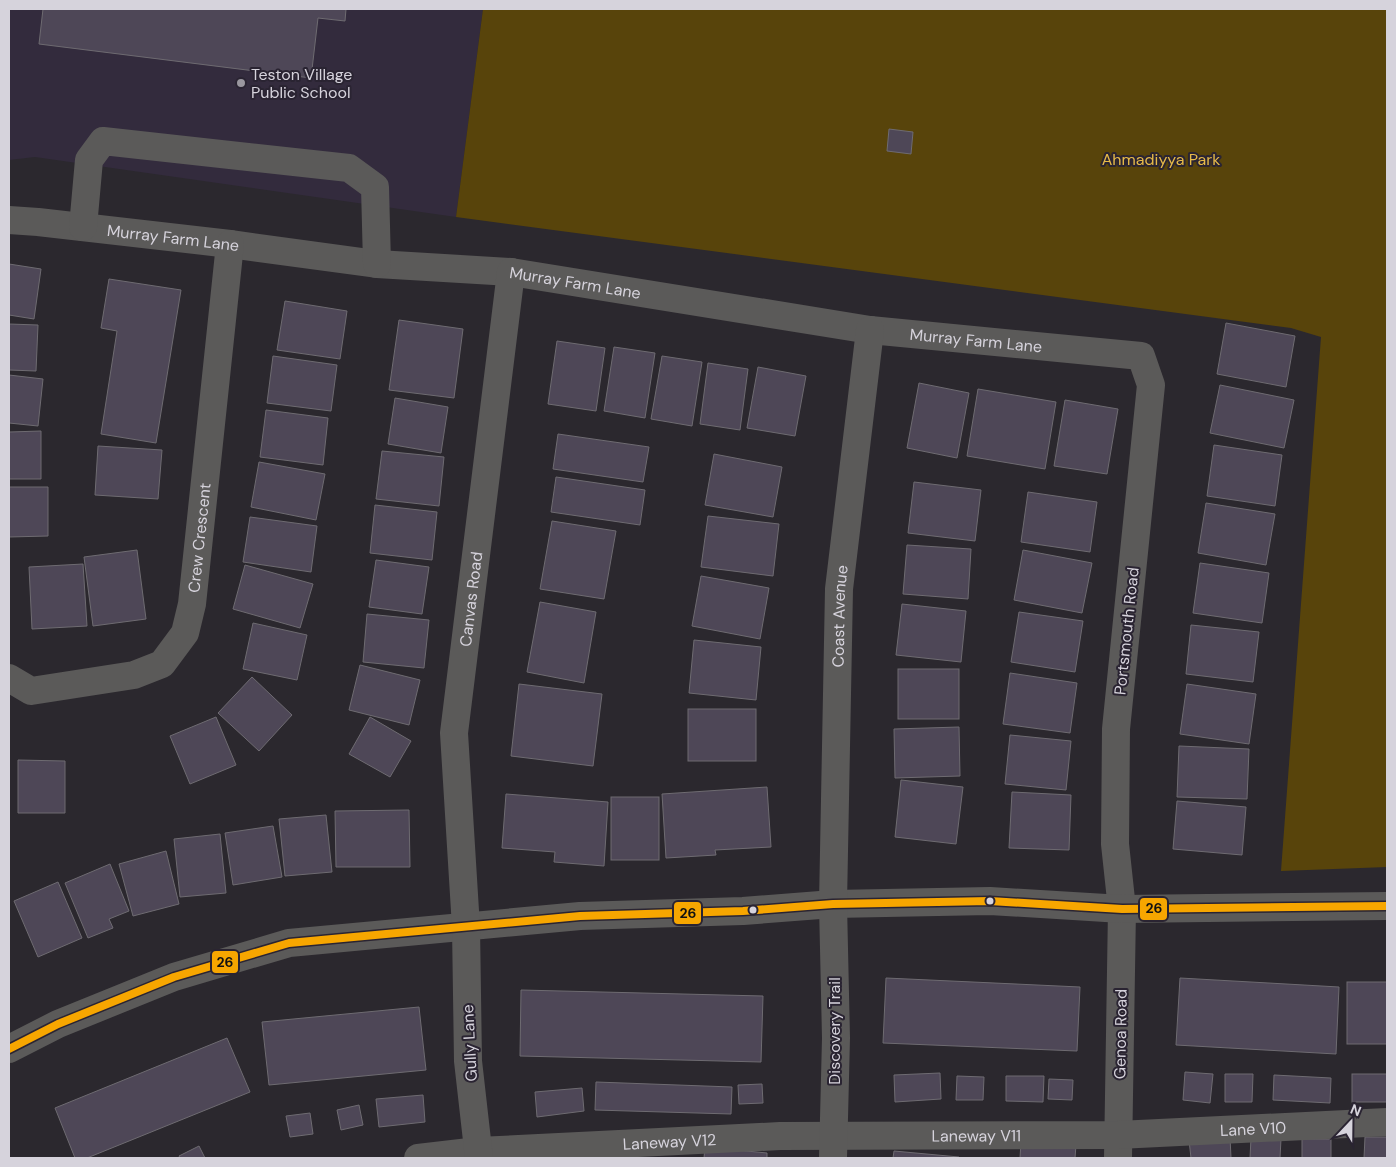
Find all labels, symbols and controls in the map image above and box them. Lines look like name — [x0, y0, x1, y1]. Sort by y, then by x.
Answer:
place label: Teston Village Public School — [251, 64, 352, 103]
marker: Teston Village Public School — [235, 77, 247, 89]
park label: Ahmadiyya Park — [1102, 149, 1220, 170]
street label: Murray Farm Lane — [106, 220, 240, 256]
street label: Murray Farm Lane — [508, 262, 642, 304]
street label: Murray Farm Lane — [909, 324, 1043, 357]
street label: Crew Crescent — [183, 482, 216, 594]
street label: Canvas Road — [455, 550, 487, 648]
street label: Coast Avenue — [828, 564, 853, 667]
street label: Portsmouth Road — [1109, 566, 1144, 696]
unlabelled marker — [985, 896, 995, 906]
line badge: 26 — [1139, 897, 1168, 921]
text: 26 — [1146, 899, 1163, 917]
line badge: 26 — [673, 901, 702, 925]
text: 26 — [680, 904, 697, 922]
unlabelled marker — [748, 905, 758, 915]
line badge: 26 — [211, 950, 239, 974]
text: 26 — [217, 953, 234, 971]
street label: Discovery Trail — [824, 977, 845, 1085]
street label: Genoa Road — [1109, 989, 1132, 1079]
street label: Gully Lane — [457, 1004, 482, 1082]
north arrow — [1326, 1097, 1376, 1147]
text: N — [1348, 1100, 1364, 1120]
street label: Lane V10 — [1219, 1117, 1287, 1141]
street label: Laneway V11 — [931, 1125, 1021, 1147]
street label: Laneway V12 — [622, 1129, 717, 1155]

